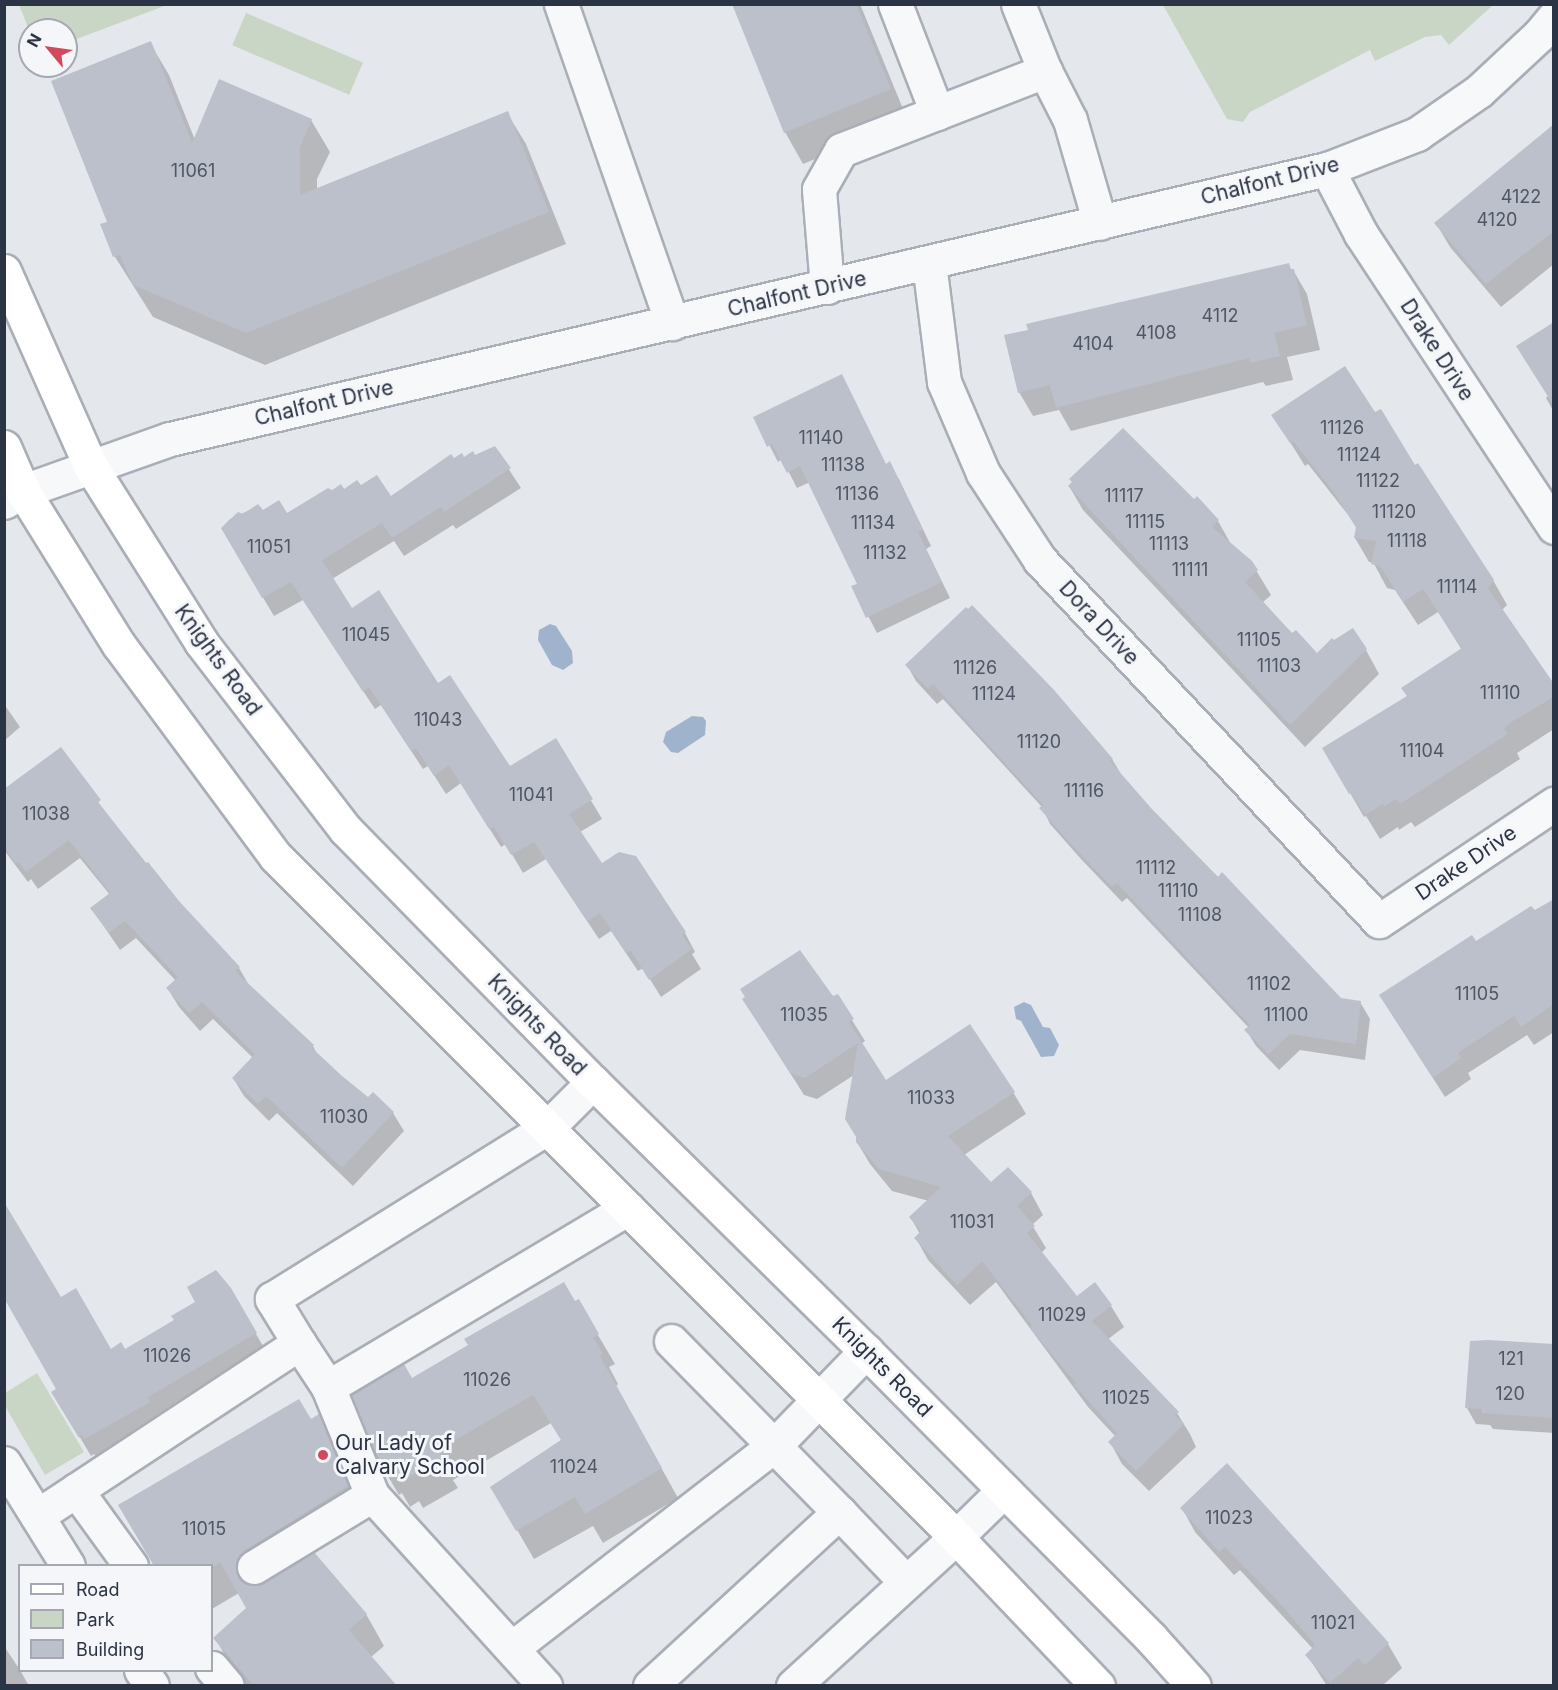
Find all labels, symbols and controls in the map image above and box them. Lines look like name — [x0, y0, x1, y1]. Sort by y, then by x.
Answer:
north arrow — [18, 18, 78, 78]
text: N — [22, 30, 46, 50]
street label: Chalfont Drive — [1198, 152, 1342, 210]
house number: 11061 — [171, 160, 215, 182]
house number: 4122 — [1501, 186, 1541, 208]
house number: 4120 — [1477, 209, 1517, 231]
street label: Chalfont Drive — [725, 266, 869, 322]
street label: Drake Drive — [1395, 294, 1479, 406]
house number: 4112 — [1202, 305, 1238, 327]
house number: 4108 — [1135, 322, 1177, 344]
house number: 4104 — [1072, 333, 1114, 355]
street label: Chalfont Drive — [252, 375, 396, 431]
house number: 11126 — [1320, 417, 1364, 439]
house number: 11140 — [799, 427, 843, 449]
house number: 11124 — [1337, 444, 1381, 466]
house number: 11138 — [821, 454, 865, 476]
house number: 11122 — [1356, 470, 1400, 492]
house number: 11136 — [835, 483, 879, 505]
house number: 11117 — [1104, 485, 1144, 507]
house number: 11120 — [1372, 501, 1416, 523]
house number: 11115 — [1125, 511, 1165, 533]
house number: 11134 — [851, 512, 895, 534]
house number: 11118 — [1387, 530, 1427, 552]
house number: 11113 — [1149, 533, 1189, 555]
house number: 11051 — [247, 536, 291, 558]
house number: 11132 — [863, 542, 907, 564]
house number: 11111 — [1172, 559, 1208, 581]
street label: Dora Drive — [1054, 576, 1144, 670]
house number: 11114 — [1437, 576, 1477, 598]
street label: Knights Road — [169, 600, 267, 720]
house number: 11045 — [342, 624, 390, 646]
house number: 11105 — [1237, 629, 1281, 651]
house number: 11103 — [1257, 655, 1301, 677]
house number: 11126 — [953, 657, 997, 679]
house number: 11110 — [1480, 682, 1520, 704]
house number: 11124 — [972, 683, 1016, 705]
house number: 11043 — [414, 709, 462, 731]
house number: 11120 — [1017, 731, 1061, 753]
house number: 11104 — [1400, 740, 1444, 762]
house number: 11116 — [1064, 780, 1104, 802]
house number: 11041 — [509, 784, 553, 806]
house number: 11038 — [22, 803, 70, 825]
street label: Drake Drive — [1411, 820, 1521, 906]
house number: 11112 — [1136, 857, 1176, 879]
house number: 11110 — [1158, 880, 1198, 902]
house number: 11108 — [1178, 904, 1222, 926]
street label: Knights Road — [482, 969, 592, 1081]
house number: 11102 — [1247, 973, 1291, 995]
house number: 11105 — [1455, 983, 1499, 1005]
house number: 11035 — [780, 1004, 828, 1026]
house number: 11100 — [1264, 1004, 1308, 1026]
house number: 11033 — [907, 1087, 955, 1109]
house number: 11030 — [320, 1106, 368, 1128]
house number: 11031 — [950, 1211, 994, 1233]
house number: 11029 — [1038, 1304, 1086, 1326]
street label: Knights Road — [827, 1312, 937, 1422]
house number: 11026 — [143, 1345, 191, 1367]
house number: 121 — [1498, 1348, 1524, 1370]
house number: 11026 — [463, 1369, 511, 1391]
house number: 120 — [1495, 1383, 1525, 1405]
house number: 11025 — [1102, 1387, 1150, 1409]
place label: Our Lady of Calvary School — [335, 1430, 485, 1480]
marker: Our Lady of Calvary School — [316, 1448, 330, 1462]
house number: 11024 — [550, 1456, 598, 1478]
house number: 11023 — [1205, 1507, 1253, 1529]
house number: 11015 — [182, 1518, 226, 1540]
legend — [18, 1564, 213, 1672]
text: Road — [76, 1579, 119, 1600]
text: Park — [76, 1609, 115, 1630]
house number: 11021 — [1311, 1612, 1355, 1634]
text: Building — [76, 1639, 144, 1660]

